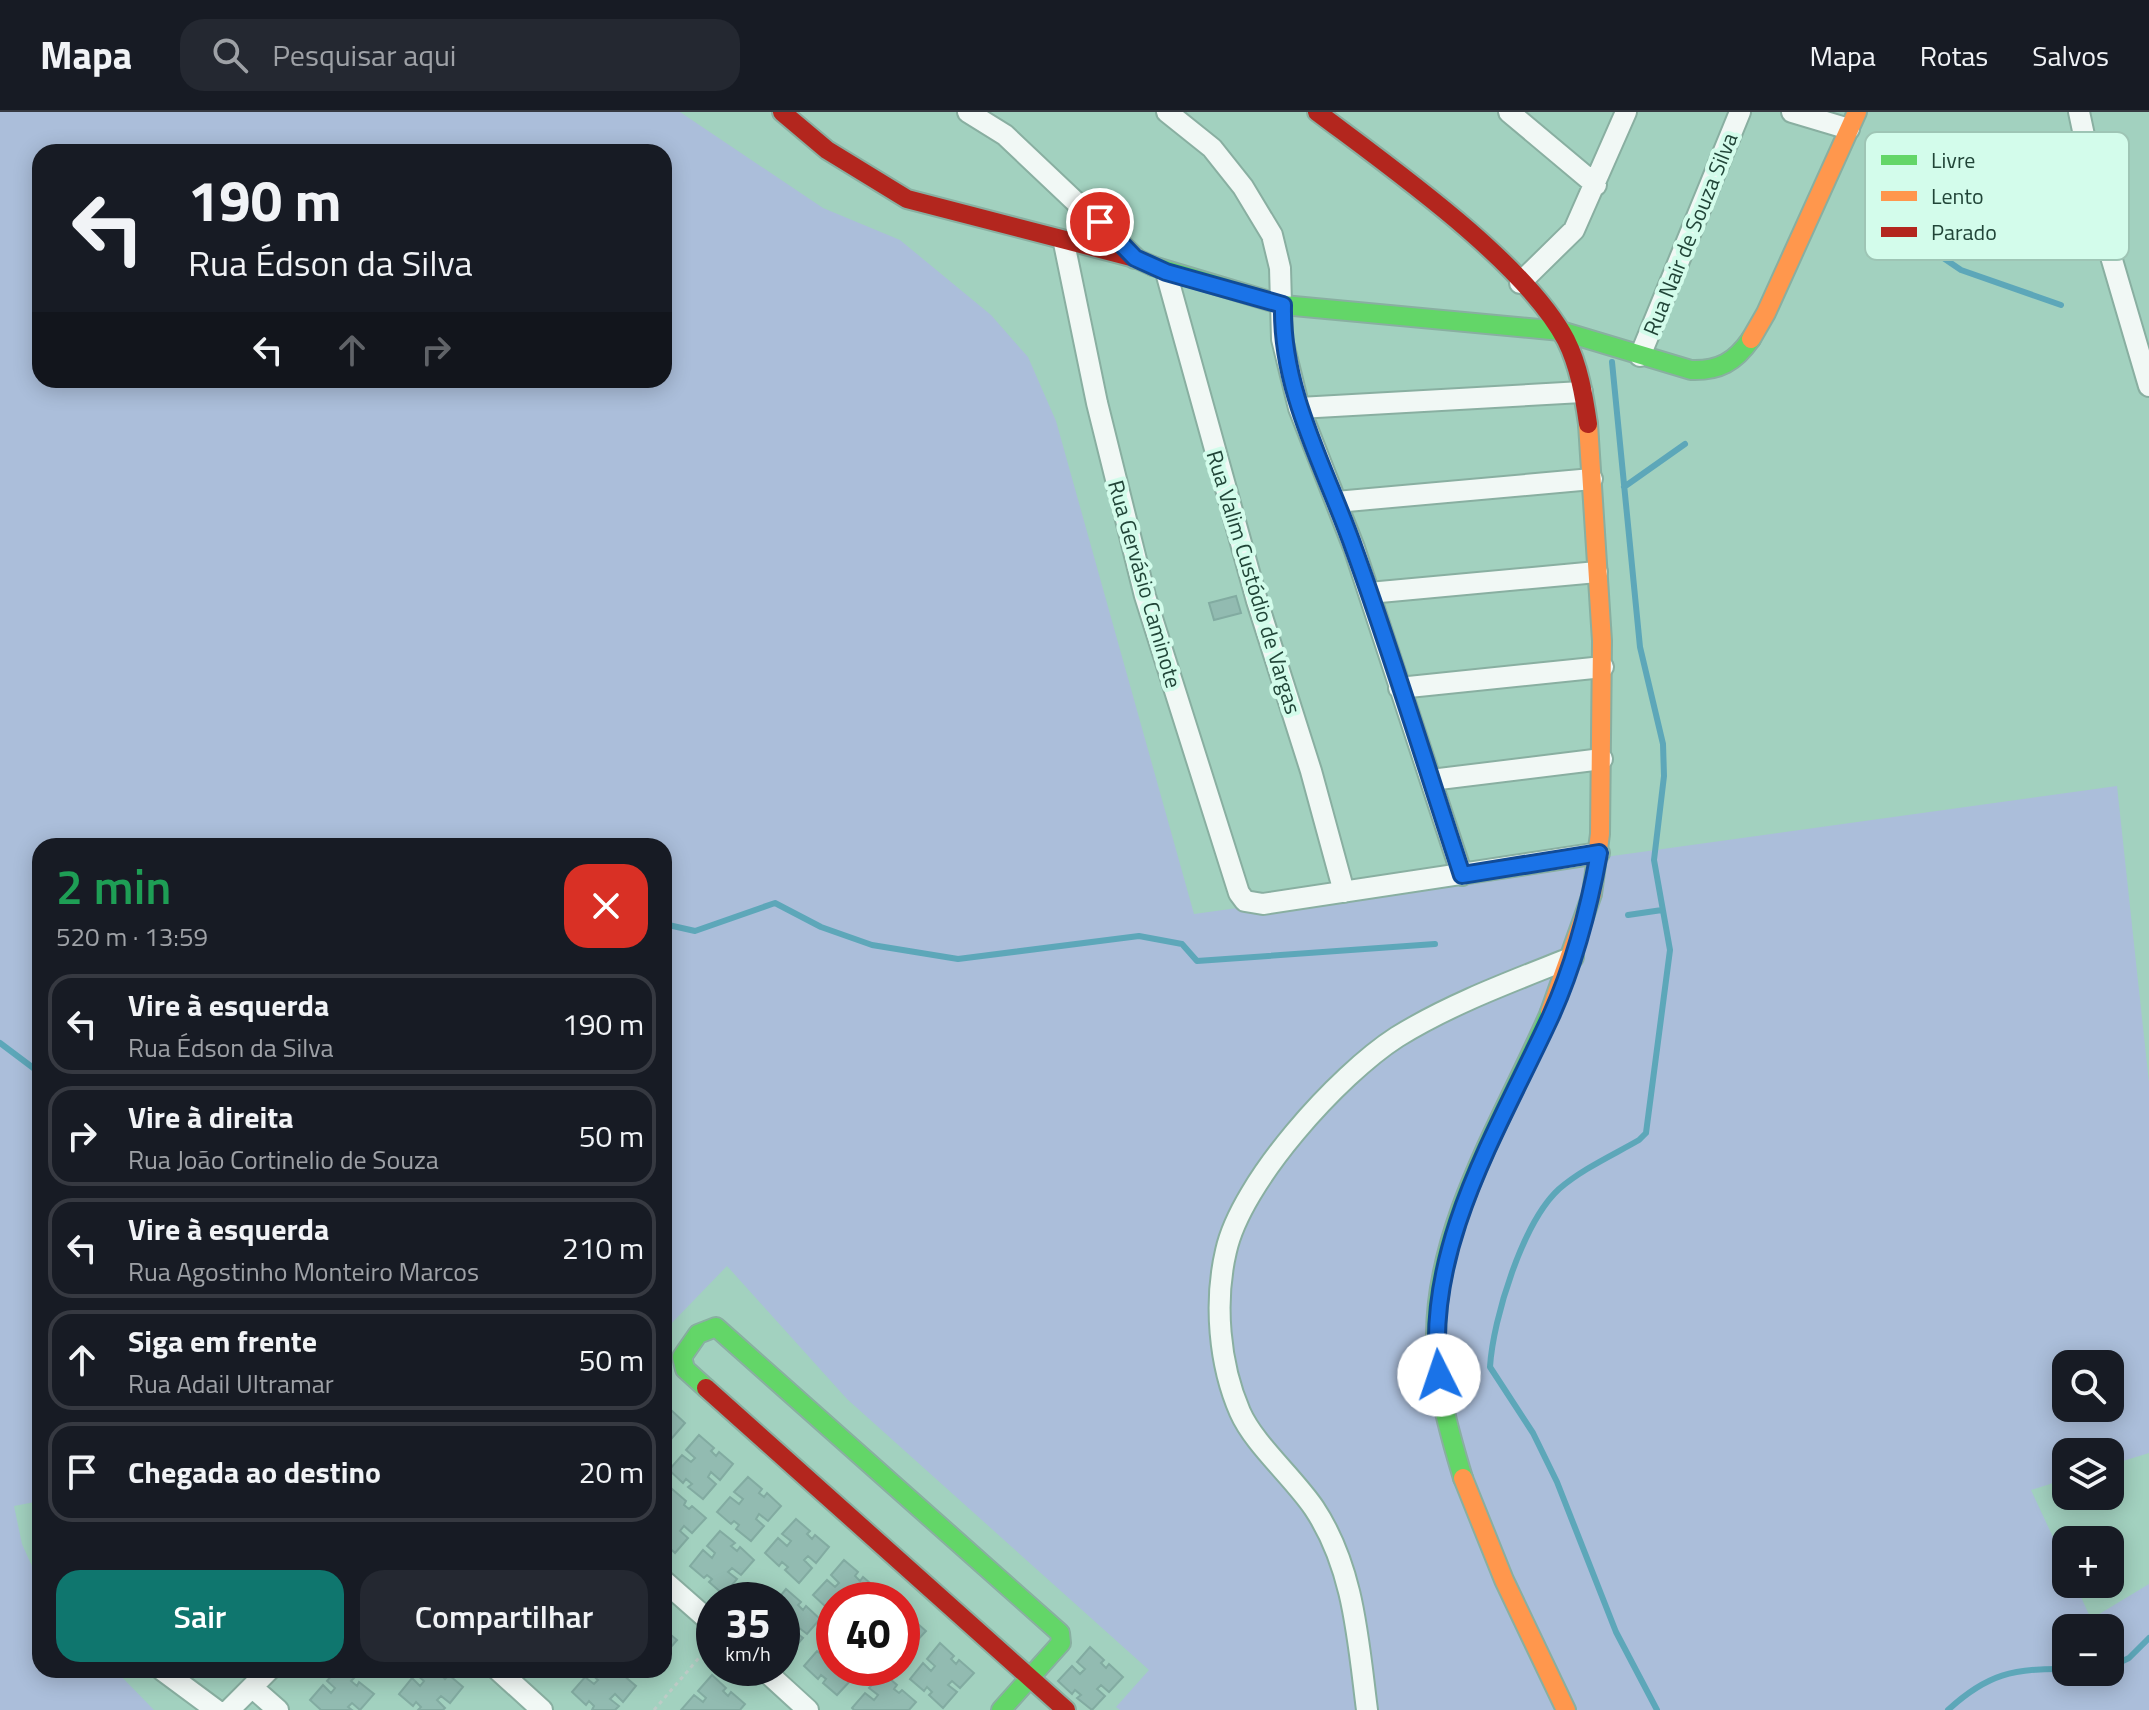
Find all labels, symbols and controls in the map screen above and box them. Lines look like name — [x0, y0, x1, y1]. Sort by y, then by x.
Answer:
search box — [180, 19, 740, 91]
text: Mapa — [40, 26, 132, 84]
text: Pesquisar aqui — [272, 32, 456, 78]
icon: search — [208, 33, 252, 77]
text: Mapa — [1809, 34, 1876, 77]
text: Rotas — [1920, 34, 1988, 77]
text: Salvos — [2032, 34, 2109, 77]
street label: Rua Nair de Souza Silva — [1634, 127, 1746, 341]
legend — [1865, 132, 2129, 260]
text: Livre — [1931, 143, 1975, 177]
text: 190 m — [188, 158, 341, 243]
icon: left — [56, 176, 160, 280]
text: Lento — [1931, 179, 1984, 213]
pin — [1066, 188, 1134, 256]
icon: arrive — [1078, 200, 1122, 244]
text: Parado — [1931, 215, 1997, 249]
text: Rua Édson da Silva — [188, 235, 473, 290]
icon: left — [246, 328, 290, 372]
icon: ahead — [330, 328, 374, 372]
icon: right — [414, 328, 458, 372]
street label: Rua Valim Custódio de Vargas — [1198, 446, 1310, 718]
street label: Rua Gervásio Caminote — [1099, 476, 1191, 692]
text: 2 min — [56, 850, 171, 923]
button: close — [564, 864, 648, 948]
text: 520 m · 13:59 — [56, 917, 208, 956]
text: Vire à esquerda — [128, 982, 329, 1028]
text: 190 m — [562, 1001, 644, 1047]
icon: left — [60, 1002, 104, 1046]
text: Rua Édson da Silva — [128, 1028, 334, 1067]
text: Vire à direita — [128, 1094, 293, 1140]
text: 50 m — [579, 1113, 644, 1159]
icon: right — [60, 1114, 104, 1158]
text: Rua João Cortinelio de Souza — [128, 1140, 439, 1179]
text: Vire à esquerda — [128, 1206, 329, 1252]
text: 210 m — [562, 1225, 644, 1271]
icon: left — [60, 1226, 104, 1270]
text: Rua Agostinho Monteiro Marcos — [128, 1252, 479, 1291]
text: Siga em frente — [128, 1318, 317, 1364]
position arrow — [1397, 1333, 1481, 1417]
text: 50 m — [579, 1337, 644, 1383]
icon: ahead — [60, 1338, 104, 1382]
map controls — [2052, 1350, 2124, 1686]
button: search — [2052, 1350, 2124, 1422]
text: Rua Adail Ultramar — [128, 1364, 334, 1403]
button: layers — [2052, 1438, 2124, 1510]
text: Chegada ao destino — [128, 1449, 381, 1495]
text: 20 m — [579, 1449, 644, 1495]
icon: arrive — [60, 1450, 104, 1494]
button: + — [2052, 1526, 2124, 1598]
button: Sair — [56, 1570, 344, 1662]
button: Compartilhar — [360, 1570, 648, 1662]
speed limit sign: 40 — [816, 1582, 920, 1686]
text: 35 — [726, 1593, 770, 1654]
button: − — [2052, 1614, 2124, 1686]
text: km/h — [725, 1638, 771, 1669]

